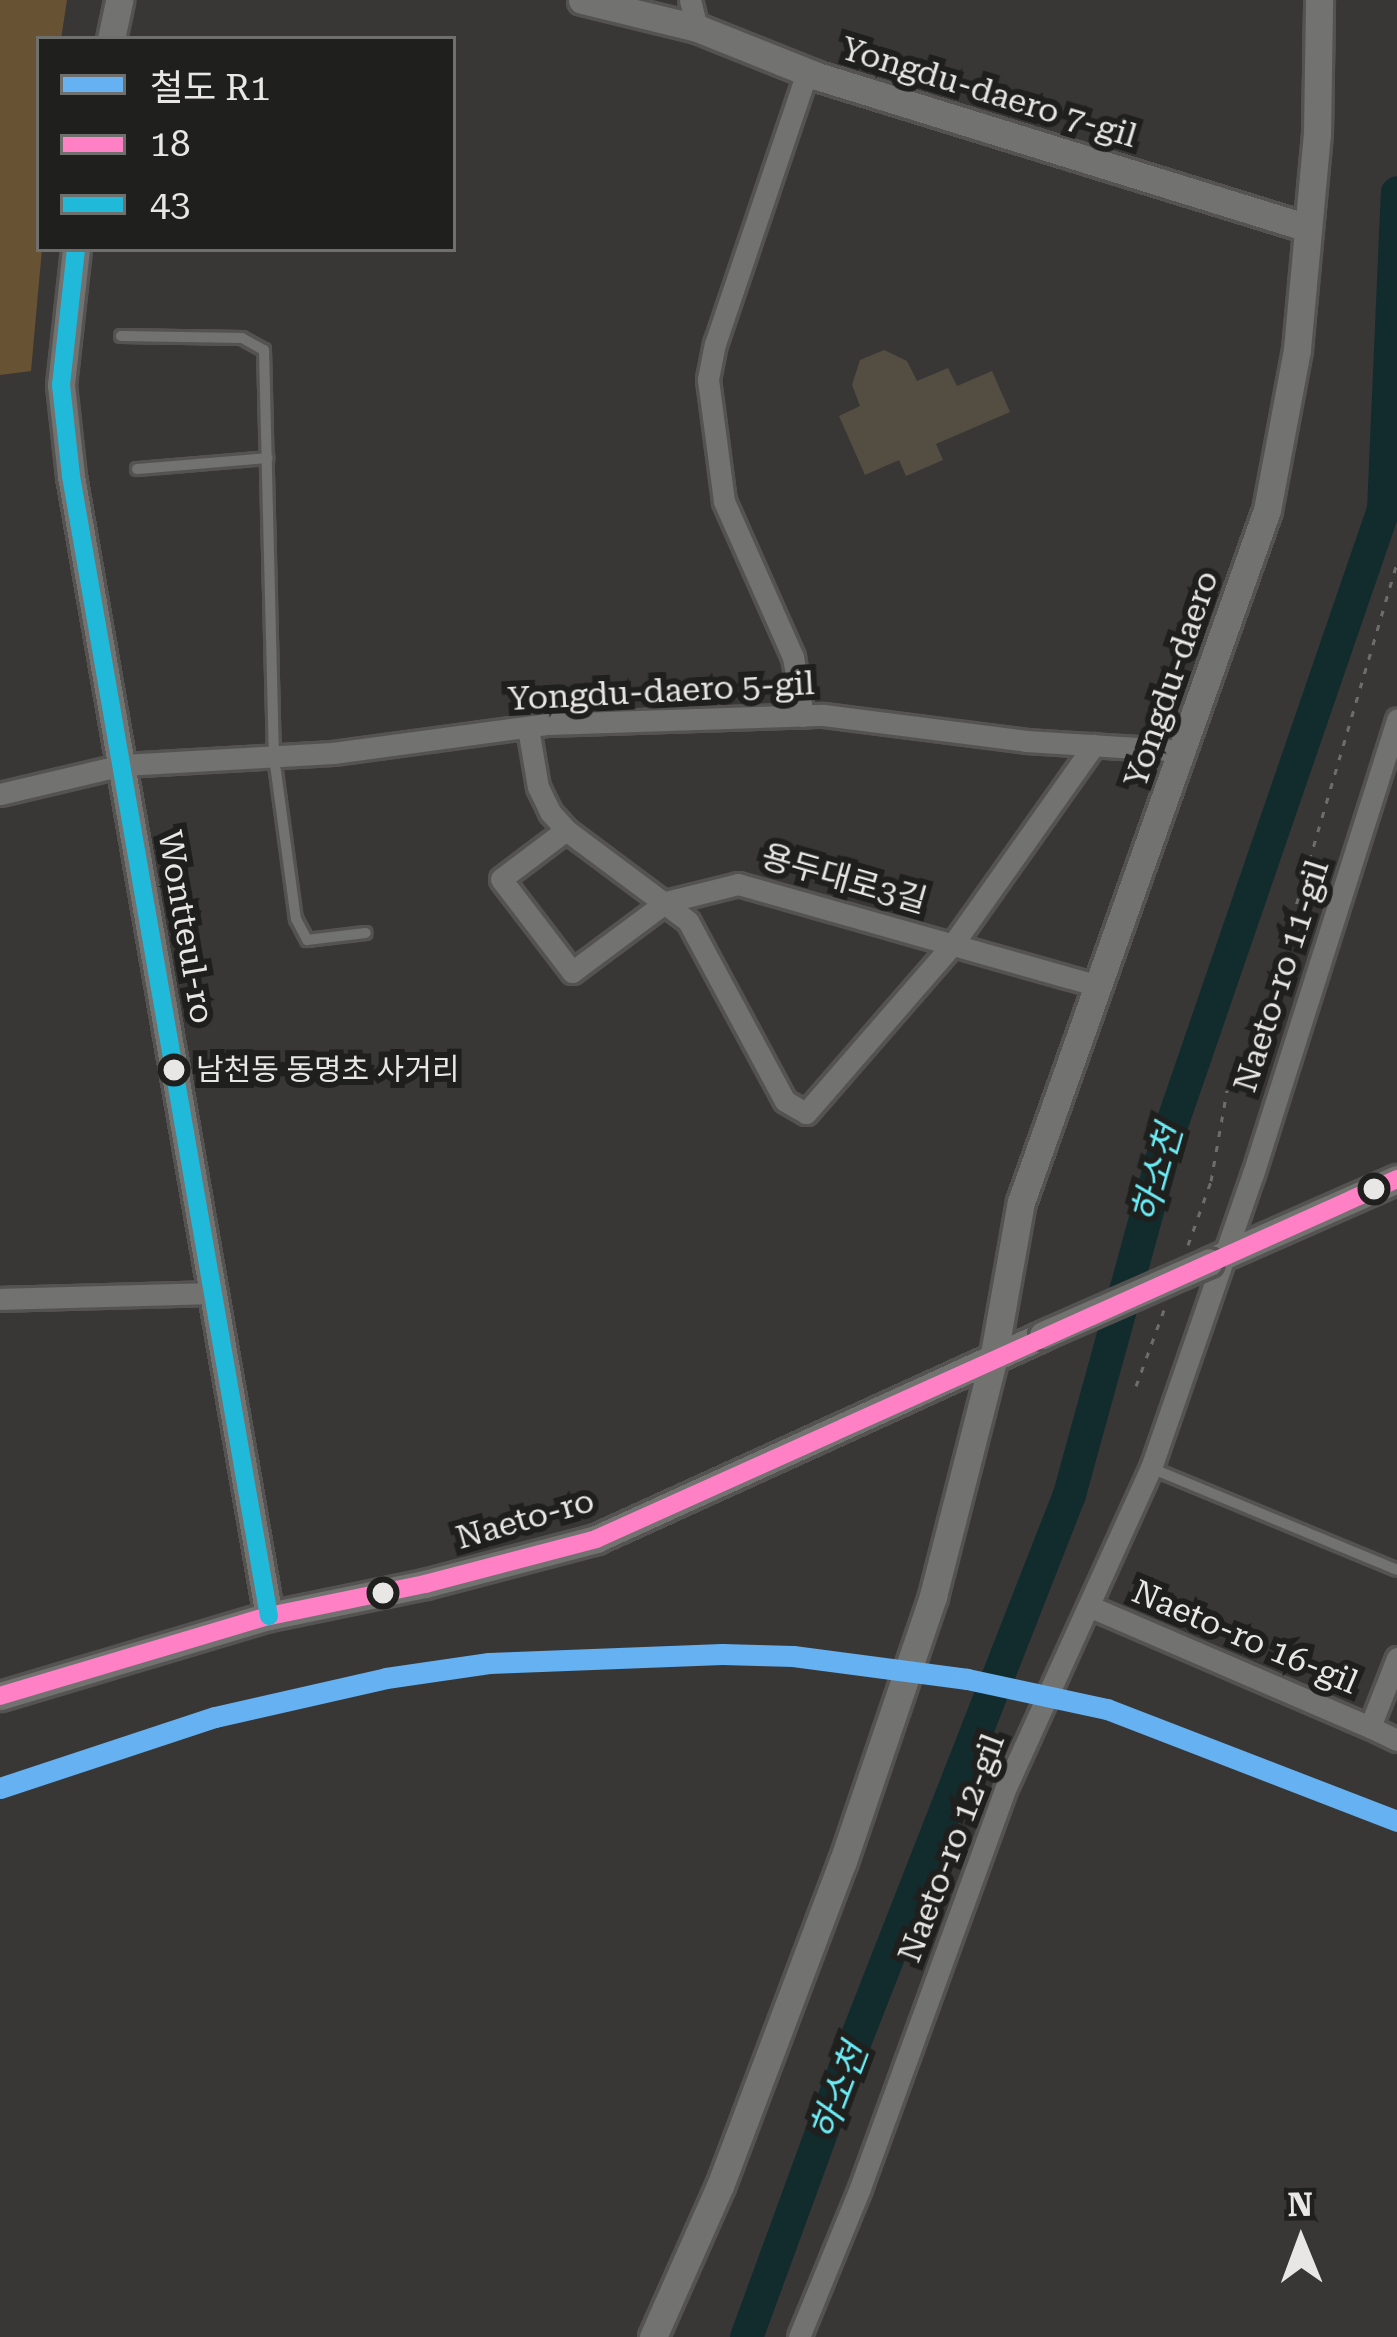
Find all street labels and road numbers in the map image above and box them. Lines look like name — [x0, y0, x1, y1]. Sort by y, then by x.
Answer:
street label: Yongdu-daero 7-gil — [836, 28, 1142, 156]
street label: Yongdu-daero — [1115, 566, 1227, 792]
street label: Yongdu-daero 5-gil — [507, 663, 815, 719]
street label: Wontteul-ro — [150, 827, 222, 1027]
street label: 용두대로3길 — [757, 836, 931, 922]
street label: Naeto-ro 11-gil — [1225, 855, 1337, 1097]
street label: Naeto-ro — [451, 1480, 599, 1558]
street label: Naeto-ro 16-gil — [1126, 1572, 1364, 1702]
street label: Naeto-ro 12-gil — [889, 1728, 1013, 1968]

